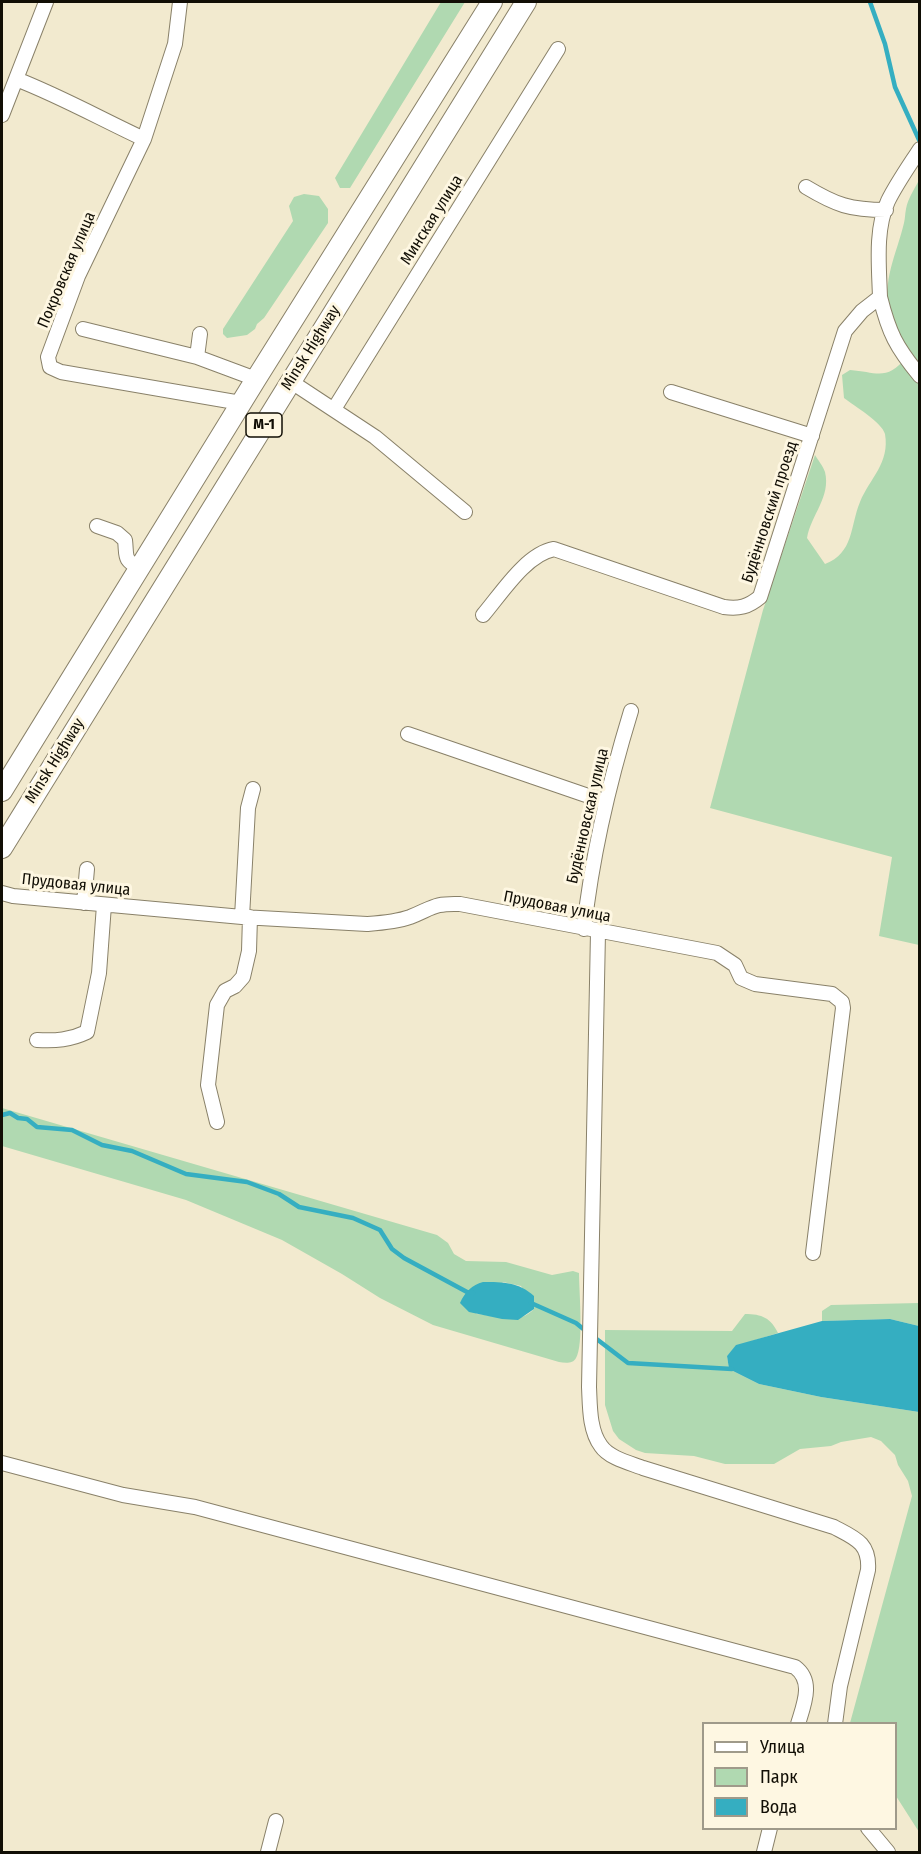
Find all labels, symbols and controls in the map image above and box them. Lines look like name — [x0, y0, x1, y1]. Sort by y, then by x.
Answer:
street label: Минская улица — [397, 172, 467, 268]
street label: Покровская улица — [34, 209, 100, 331]
street label: Minsk Highway — [277, 302, 345, 394]
road number: М-1 — [246, 413, 282, 437]
street label: Будённовский проезд — [738, 439, 802, 585]
street label: Minsk Highway — [21, 715, 89, 807]
street label: Будённовская улица — [563, 746, 613, 886]
street label: Прудовая улица — [21, 870, 131, 900]
street label: Прудовая улица — [502, 887, 612, 927]
legend — [702, 1722, 897, 1830]
text: Улица — [760, 1736, 805, 1758]
text: Парк — [760, 1766, 798, 1788]
text: Вода — [760, 1796, 797, 1818]

